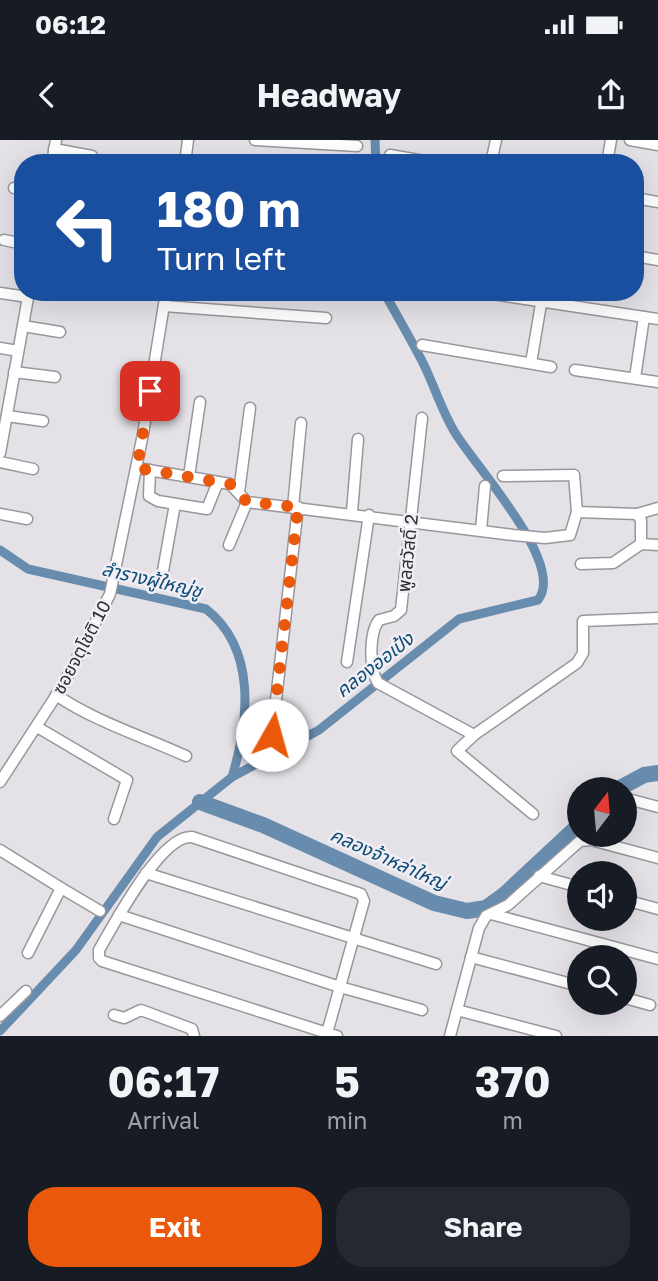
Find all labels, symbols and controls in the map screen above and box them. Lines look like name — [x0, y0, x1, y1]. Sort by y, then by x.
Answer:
text: 06:12 — [35, 9, 106, 40]
icon: back — [28, 76, 66, 114]
text: Headway — [257, 76, 401, 114]
icon: share — [592, 76, 630, 114]
text: 180 m — [157, 179, 301, 238]
icon: left — [42, 182, 133, 273]
text: Turn left — [157, 239, 286, 277]
pin — [120, 361, 180, 421]
icon: arrive — [131, 372, 169, 410]
street label: พูลสวัสดิ์ 2 — [392, 513, 424, 593]
water label: ลำรางผู้ใหญ่ชู — [99, 556, 206, 604]
street label: ซอยจตุโชติ 10 — [47, 596, 116, 698]
water label: คลองออเป้ง — [330, 626, 418, 702]
position arrow — [235, 698, 309, 772]
north arrow — [567, 777, 637, 847]
map controls — [567, 777, 637, 1015]
water label: คลองจ้าหล่าใหญ่ — [327, 822, 454, 895]
button: sound — [567, 861, 637, 931]
button: search — [567, 945, 637, 1015]
text: 06:17 — [107, 1056, 219, 1106]
text: 5 — [334, 1056, 360, 1106]
text: 370 — [475, 1056, 551, 1106]
text: Arrival — [127, 1106, 199, 1134]
text: min — [327, 1106, 367, 1134]
text: m — [503, 1106, 523, 1134]
button: Exit — [28, 1187, 322, 1267]
button: Share — [336, 1187, 630, 1267]

